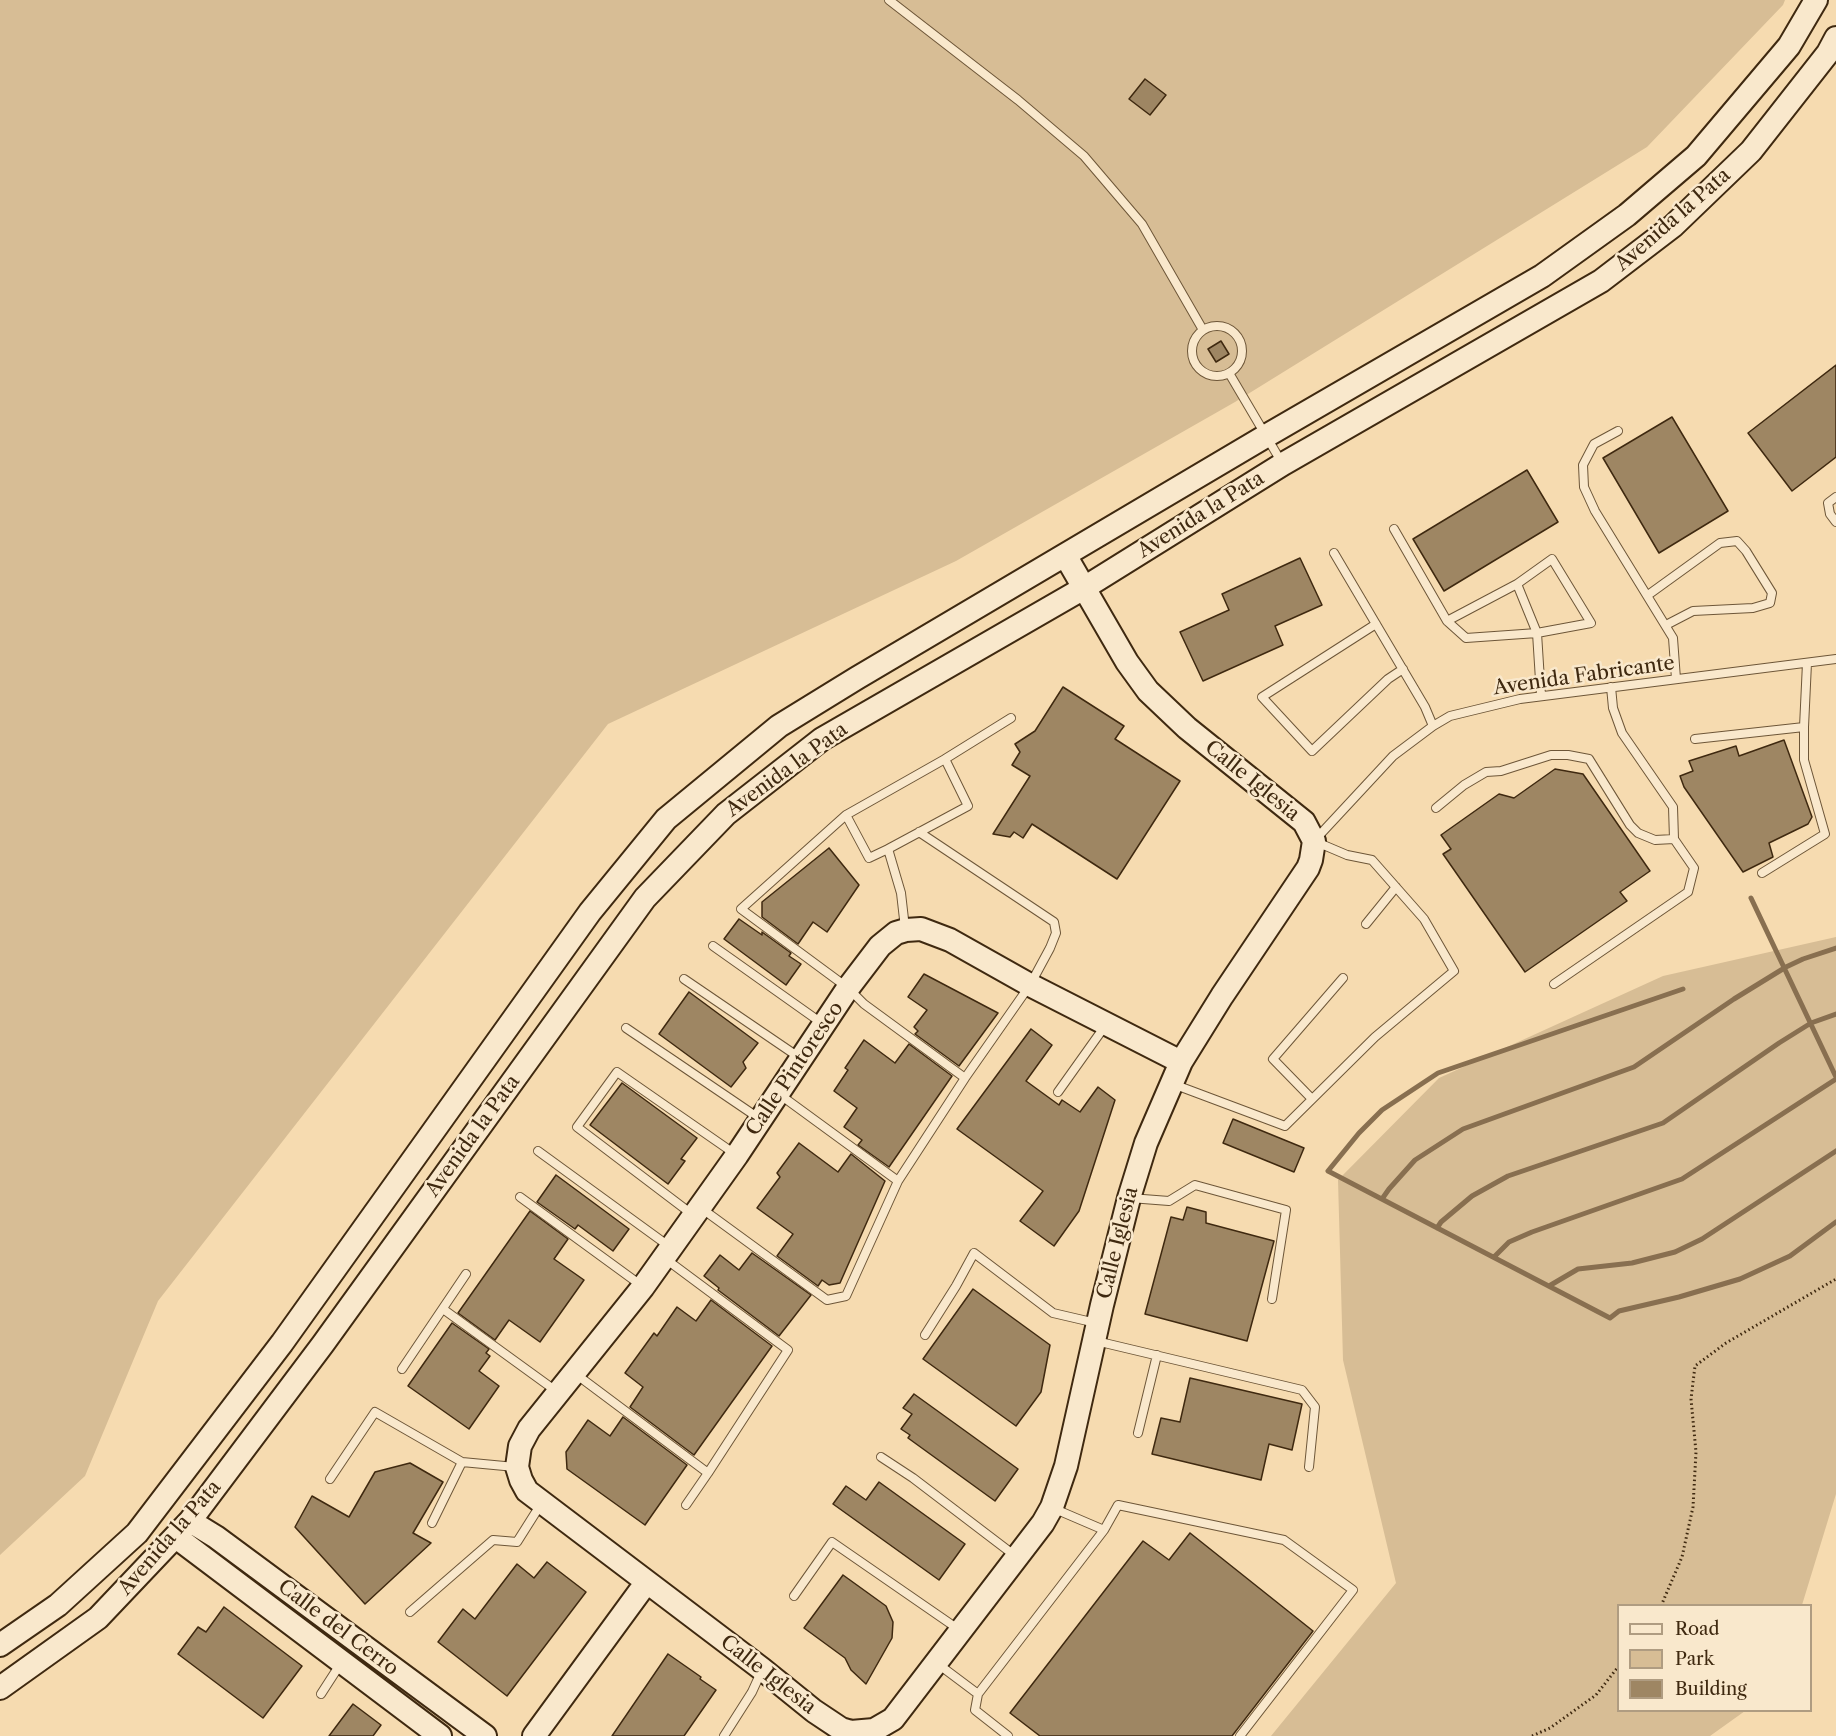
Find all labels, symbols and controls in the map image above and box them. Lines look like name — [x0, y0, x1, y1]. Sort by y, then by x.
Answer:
street label: Avenida la Pata — [1611, 164, 1735, 276]
street label: Avenida la Pata — [1133, 467, 1269, 563]
street label: Avenida Fabricante — [1492, 651, 1676, 701]
street label: Avenida la Pata — [721, 718, 853, 822]
street label: Calle Iglesia — [1200, 736, 1304, 826]
street label: Calle Pintoresco — [741, 997, 849, 1141]
street label: Avenida la Pata — [421, 1070, 525, 1202]
street label: Calle Iglesia — [1092, 1184, 1144, 1302]
street label: Avenida la Pata — [114, 1476, 226, 1600]
street label: Calle del Cerro — [273, 1575, 403, 1681]
legend — [1617, 1604, 1812, 1712]
text: Road — [1675, 1618, 1720, 1640]
street label: Calle Iglesia — [715, 1630, 821, 1720]
text: Park — [1675, 1648, 1714, 1670]
text: Building — [1675, 1678, 1747, 1700]

